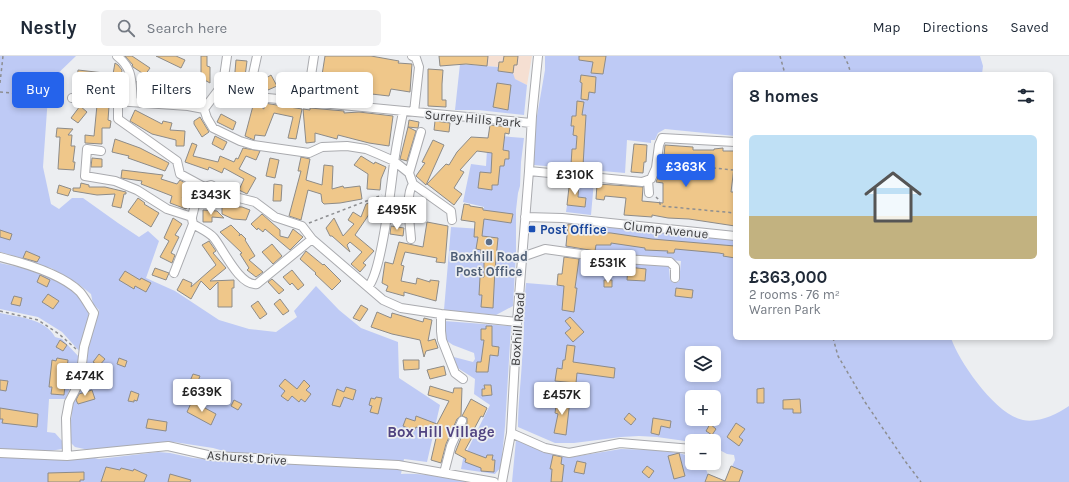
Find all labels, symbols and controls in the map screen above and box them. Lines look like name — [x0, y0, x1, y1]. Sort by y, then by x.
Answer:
search box — [101, 10, 381, 46]
text: Nestly — [20, 17, 77, 39]
icon: search — [115, 17, 137, 39]
text: Search here — [147, 19, 227, 37]
text: Map — [873, 19, 901, 36]
text: Directions — [923, 19, 988, 36]
text: Saved — [1010, 19, 1049, 36]
chip: Buy — [12, 72, 64, 108]
chip: Rent — [72, 72, 129, 108]
chip: Filters — [137, 72, 206, 108]
chip: New — [214, 72, 268, 108]
chip: Apartment — [276, 72, 373, 108]
icon: filters — [1015, 85, 1037, 107]
text: 8 homes — [749, 86, 819, 106]
street label: Surrey Hills Park — [424, 107, 522, 130]
pin: £363K — [658, 154, 714, 188]
text: £363K — [666, 159, 706, 174]
icon: home — [857, 161, 929, 233]
pin: £310K — [547, 162, 603, 196]
text: £310K — [556, 167, 594, 182]
pin: £343K — [183, 182, 239, 216]
text: £343K — [191, 187, 231, 202]
pin: £495K — [369, 197, 425, 231]
text: £495K — [377, 202, 417, 217]
street label: Clump Avenue — [623, 218, 709, 241]
place label: Post Office — [540, 222, 607, 237]
marker: Post Office — [527, 224, 537, 234]
marker: Boxhill Road Post Office — [484, 237, 494, 247]
place label: Boxhill Road Post Office — [450, 249, 528, 279]
pin: £531K — [580, 250, 636, 284]
text: £531K — [590, 255, 626, 270]
text: £363,000 — [749, 267, 827, 287]
text: 2 rooms · 76 m² — [749, 287, 840, 302]
street label: Boxhill Road — [507, 292, 528, 366]
text: Warren Park — [749, 302, 821, 317]
map controls — [685, 346, 721, 470]
button: layers — [685, 346, 721, 382]
pin: £474K — [57, 363, 113, 397]
text: £474K — [66, 368, 104, 383]
pin: £639K — [174, 379, 230, 413]
pin: £457K — [534, 382, 590, 416]
text: £639K — [182, 384, 222, 399]
text: £457K — [543, 387, 581, 402]
button: + — [685, 390, 721, 426]
district label: Box Hill Village — [387, 423, 495, 441]
button: − — [685, 434, 721, 470]
street label: Ashurst Drive — [207, 447, 288, 468]

